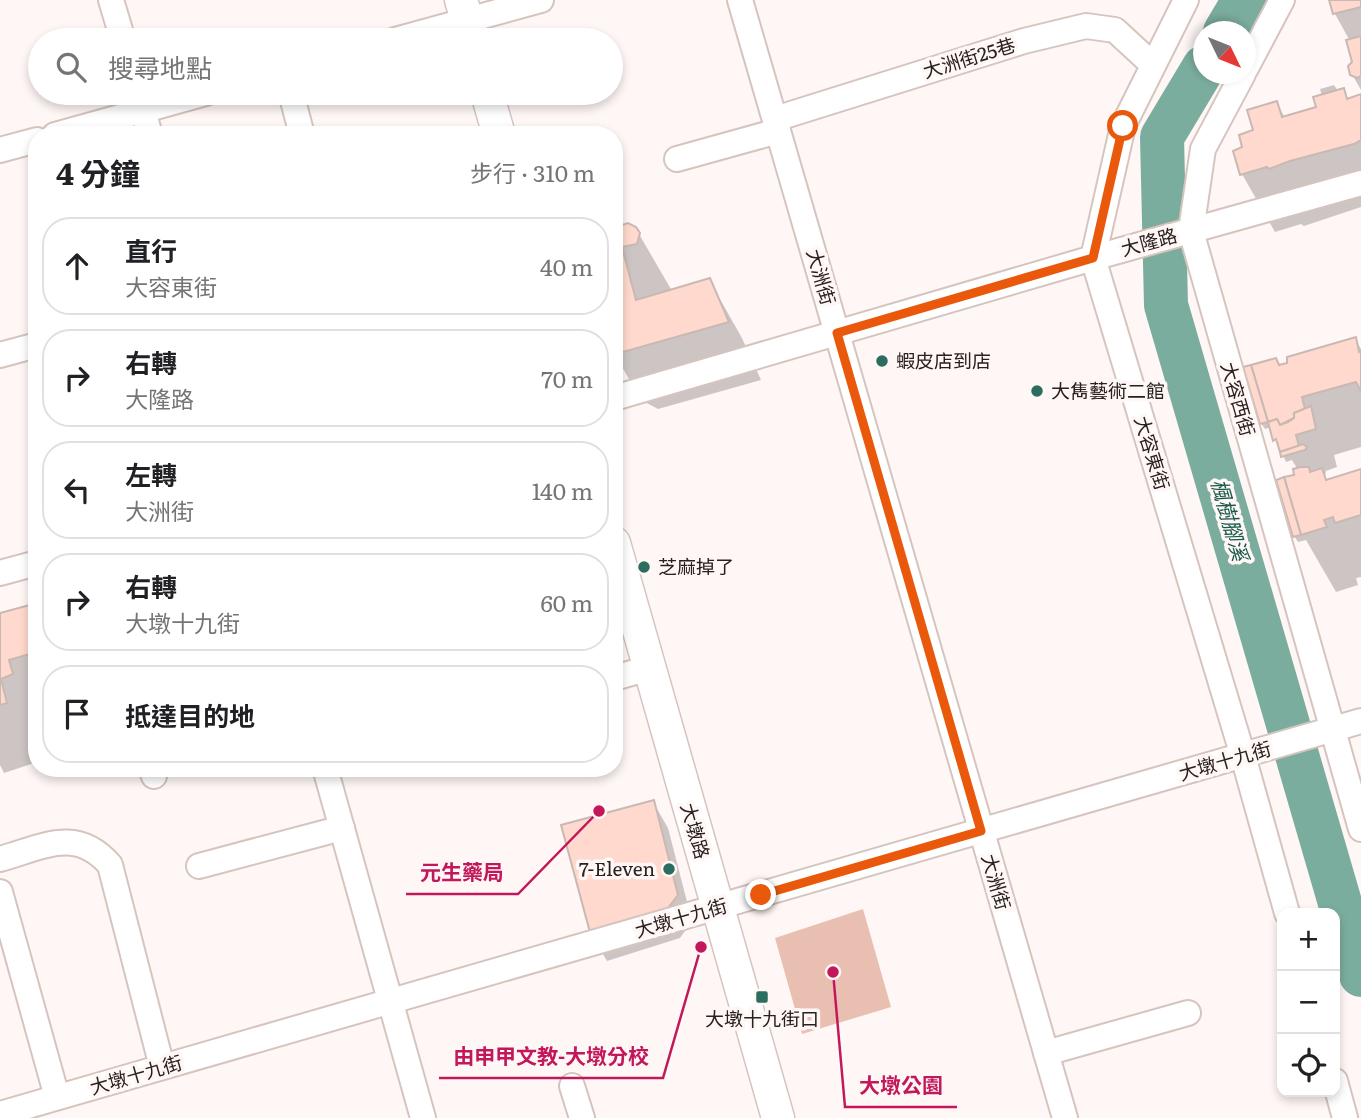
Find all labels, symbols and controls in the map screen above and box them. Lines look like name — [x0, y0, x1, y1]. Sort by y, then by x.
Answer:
north arrow — [1193, 21, 1256, 84]
search box — [28, 28, 623, 105]
street label: 大洲街25巷 — [919, 30, 1018, 84]
text: 搜尋地點 — [108, 47, 212, 86]
icon: search — [52, 48, 90, 86]
route start — [1107, 110, 1138, 141]
text: 4 分鐘 — [56, 150, 140, 194]
text: 步行 · 310 m — [470, 155, 595, 189]
street label: 大隆路 — [1118, 220, 1180, 262]
text: 直行 — [125, 230, 177, 269]
street label: 大洲街 — [801, 245, 843, 308]
icon: ahead — [58, 247, 96, 285]
text: 40 m — [540, 249, 593, 283]
text: 大容東街 — [125, 269, 217, 303]
text: 右轉 — [125, 342, 177, 381]
place label: 蝦皮店到店 — [896, 346, 991, 374]
marker: 蝦皮店到店 — [874, 353, 890, 369]
street label: 大容西街 — [1215, 358, 1263, 439]
icon: right — [58, 359, 96, 397]
text: 70 m — [541, 361, 593, 395]
place label: 大雋藝術二館 — [1051, 376, 1165, 404]
text: 大隆路 — [125, 381, 194, 415]
marker: 大雋藝術二館 — [1029, 383, 1045, 399]
street label: 大容東街 — [1128, 412, 1177, 493]
text: 左轉 — [125, 454, 177, 493]
icon: left — [58, 471, 96, 509]
text: 140 m — [532, 473, 593, 507]
water label: 楓樹腳溪 — [1205, 475, 1259, 567]
text: 大洲街 — [125, 493, 194, 527]
place label: 芝麻掉了 — [658, 552, 734, 580]
marker: 芝麻掉了 — [636, 559, 652, 575]
text: 右轉 — [125, 566, 177, 605]
icon: right — [58, 583, 96, 621]
text: 60 m — [540, 585, 593, 619]
text: 大墩十九街 — [125, 605, 240, 639]
icon: arrive — [58, 695, 96, 733]
text: 抵達目的地 — [125, 695, 255, 734]
street label: 大墩十九街 — [1175, 733, 1274, 787]
street label: 大墩路 — [675, 799, 717, 862]
street label: 大洲街 — [976, 850, 1018, 913]
callout: 元生藥局 — [406, 852, 518, 894]
place label: 7-Eleven — [579, 854, 655, 882]
text: 元生藥局 — [420, 855, 504, 886]
marker: 7-Eleven — [661, 861, 677, 877]
route end — [745, 879, 776, 910]
street label: 大墩十九街 — [631, 890, 730, 944]
map controls — [1277, 908, 1340, 1097]
button: + — [1277, 908, 1340, 971]
button: − — [1277, 971, 1340, 1034]
marker: 大墩十九街口 — [754, 989, 770, 1005]
place label: 大墩十九街口 — [705, 1004, 819, 1032]
button: locate — [1277, 1034, 1340, 1097]
callout: 由申甲文教-大墩分校 — [439, 1036, 663, 1078]
text: 由申甲文教-大墩分校 — [453, 1039, 649, 1070]
street label: 大墩十九街 — [86, 1047, 185, 1101]
callout: 大墩公園 — [845, 1065, 957, 1107]
text: 大墩公園 — [859, 1068, 943, 1099]

